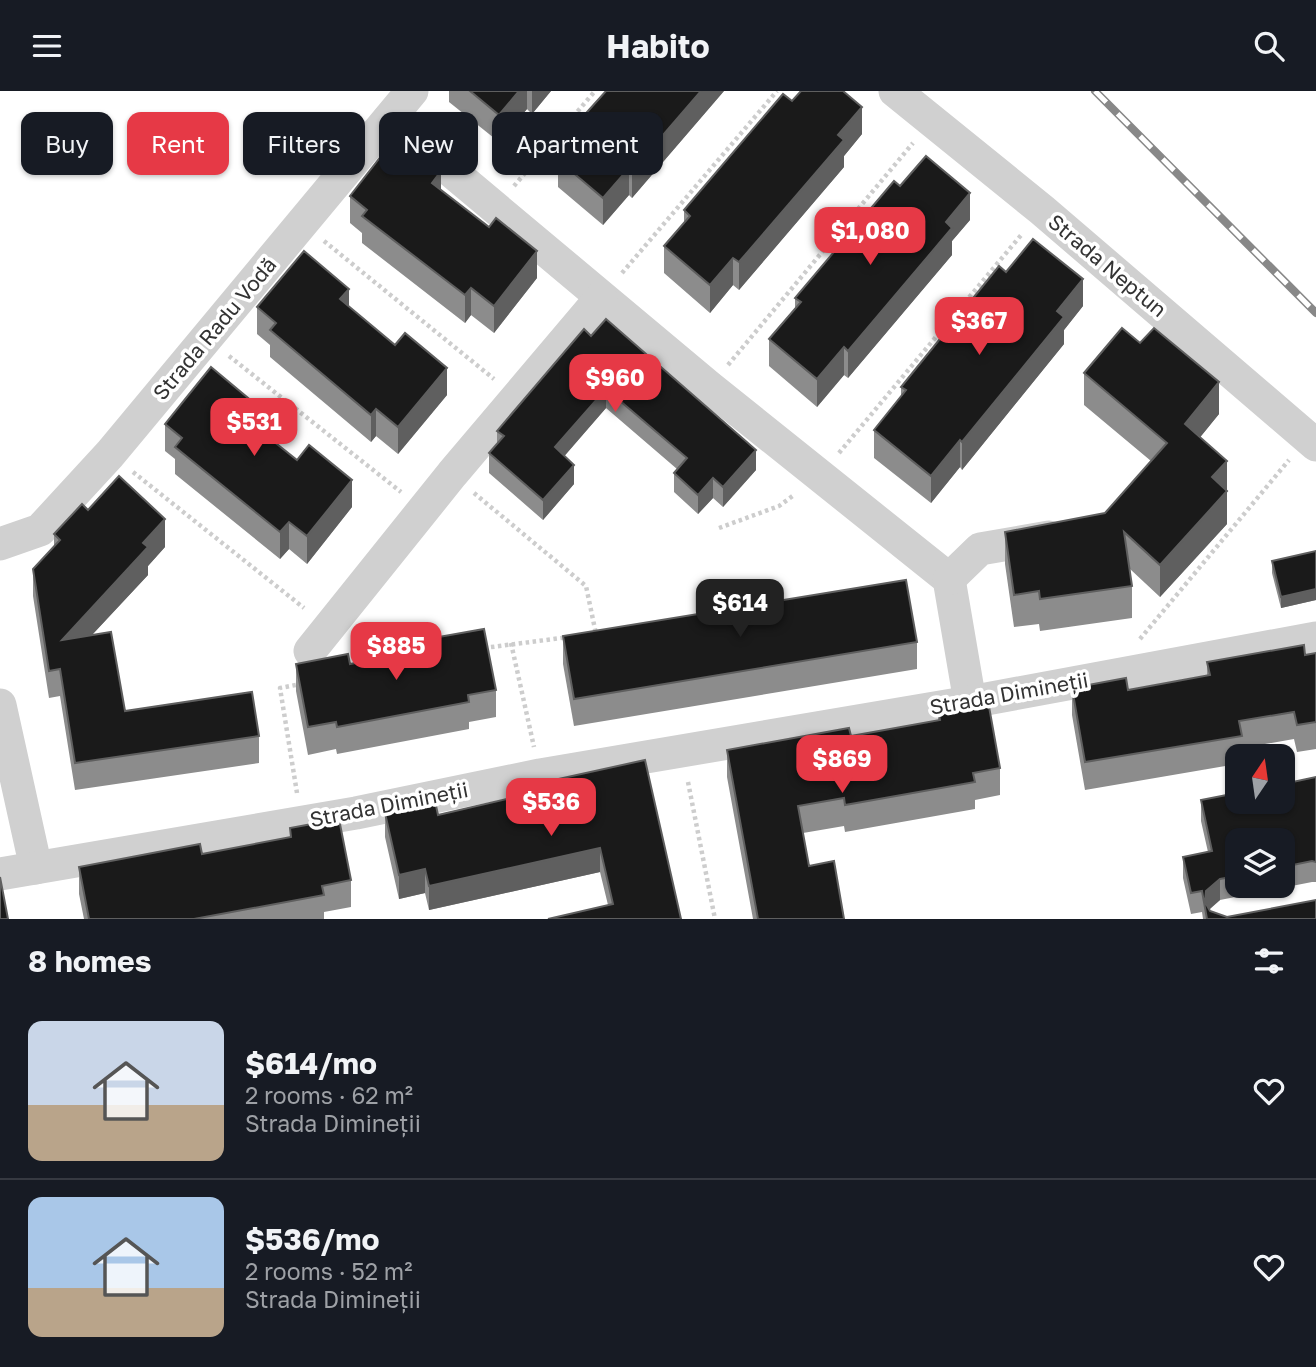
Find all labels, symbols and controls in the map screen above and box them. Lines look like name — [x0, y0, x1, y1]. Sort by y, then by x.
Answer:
icon: menu — [28, 27, 66, 65]
text: Habito — [606, 27, 710, 65]
icon: search — [1250, 27, 1288, 65]
chip: Buy — [21, 112, 113, 175]
chip: Rent — [127, 112, 229, 175]
chip: Filters — [243, 112, 365, 175]
chip: New — [379, 112, 478, 175]
chip: Apartment — [492, 112, 663, 175]
pin: $1,080 — [813, 207, 927, 267]
street label: Strada Neptun — [1043, 208, 1172, 322]
text: $1,080 — [830, 216, 910, 244]
street label: Strada Radu Vodă — [147, 252, 281, 405]
pin: $367 — [938, 297, 1020, 357]
text: $367 — [951, 306, 1007, 334]
pin: $960 — [574, 355, 656, 414]
text: $960 — [585, 363, 645, 391]
pin: $531 — [213, 399, 295, 458]
text: $531 — [226, 407, 282, 435]
pin: $614 — [699, 580, 781, 639]
text: $614 — [712, 588, 768, 616]
pin: $885 — [355, 623, 437, 682]
text: $885 — [367, 631, 425, 659]
street label: Strada Dimineții — [927, 666, 1090, 720]
pin: $869 — [801, 735, 883, 795]
text: $869 — [812, 744, 872, 772]
north arrow — [1225, 744, 1295, 814]
map controls — [1225, 744, 1295, 898]
street label: Strada Dimineții — [308, 776, 470, 832]
pin: $536 — [510, 779, 592, 838]
text: $536 — [522, 787, 580, 815]
button: layers — [1225, 828, 1295, 898]
icon: filters — [1250, 942, 1288, 980]
text: 8 homes — [28, 943, 152, 979]
text: $614/mo — [245, 1045, 377, 1081]
icon: home — [84, 1049, 168, 1133]
icon: heart — [1250, 1072, 1288, 1110]
text: 2 rooms · 62 m² — [245, 1081, 413, 1109]
text: Strada Dimineții — [245, 1109, 421, 1137]
text: $536/mo — [245, 1221, 379, 1257]
icon: home — [84, 1225, 168, 1309]
icon: heart — [1250, 1248, 1288, 1286]
text: 2 rooms · 52 m² — [245, 1257, 412, 1285]
text: Strada Dimineții — [245, 1285, 421, 1313]

